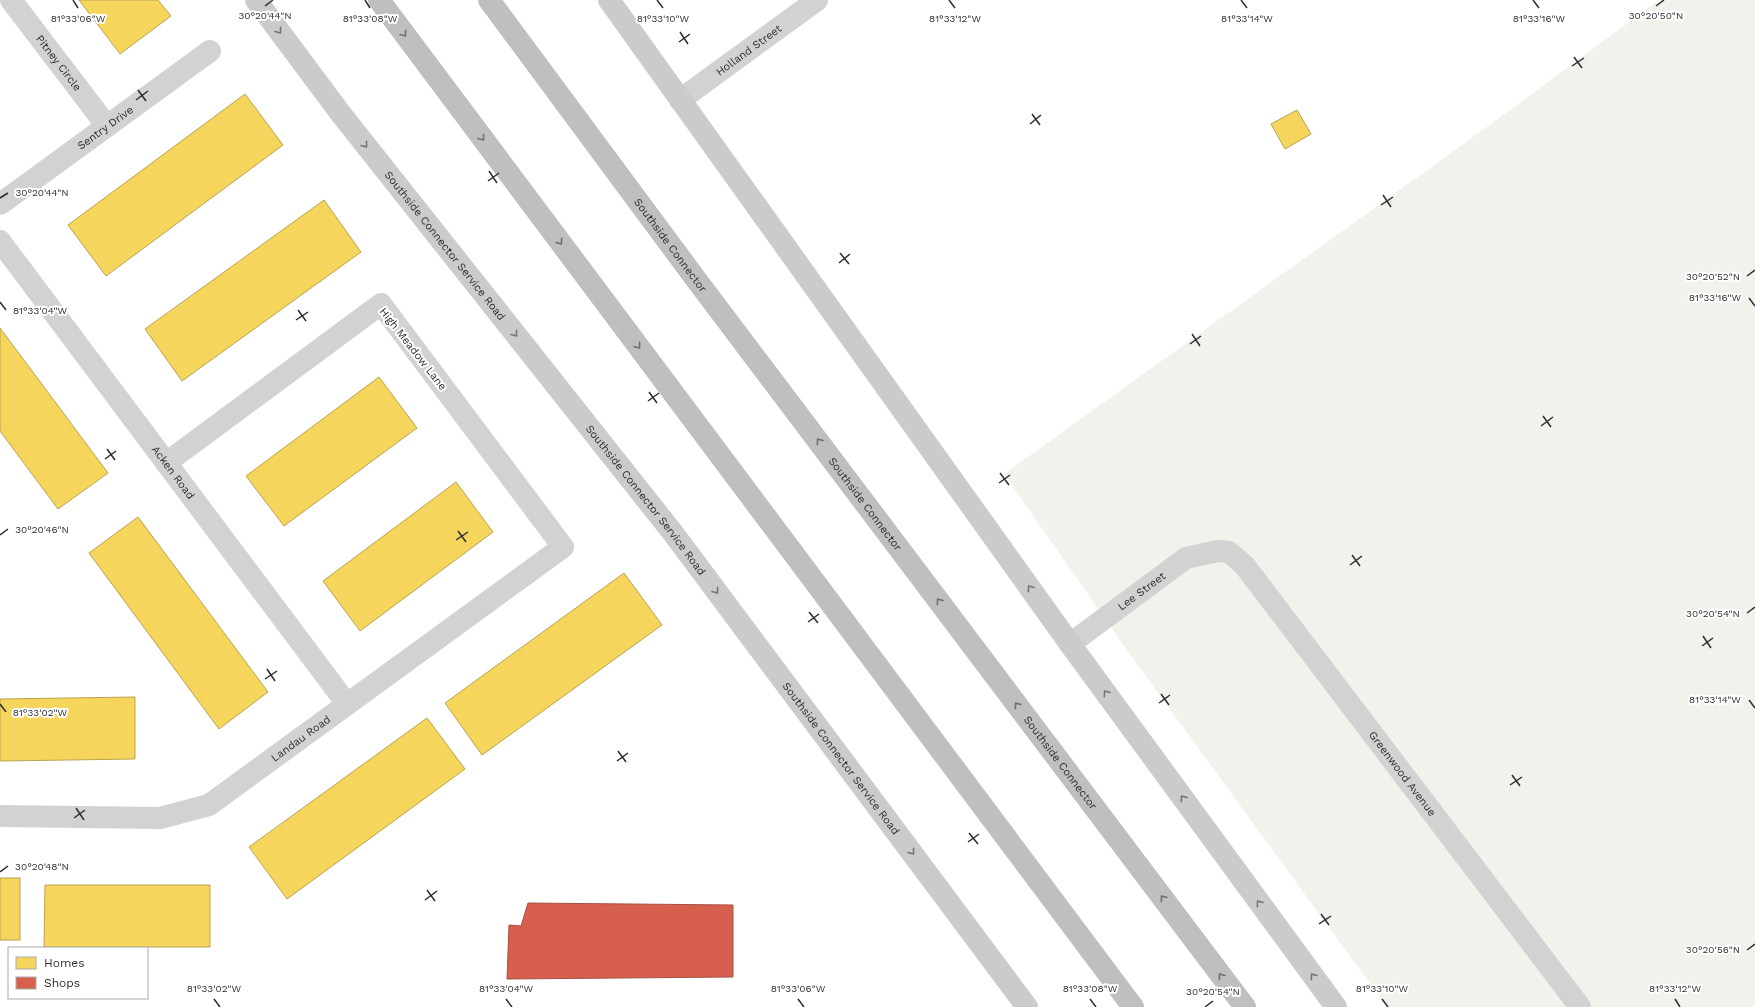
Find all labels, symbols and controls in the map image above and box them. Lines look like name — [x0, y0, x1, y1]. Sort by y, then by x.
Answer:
text: 30°20'44"N — [238, 10, 292, 21]
text: 30°20'50"N — [1629, 10, 1683, 21]
text: 81°33'06"W — [51, 13, 106, 24]
text: 81°33'08"W — [343, 13, 398, 24]
text: 81°33'10"W — [637, 13, 690, 24]
text: 81°33'12"W — [929, 13, 981, 24]
text: 81°33'14"W — [1221, 13, 1273, 24]
text: 81°33'16"W — [1513, 13, 1566, 24]
street label: Holland Street — [713, 21, 784, 78]
one-way arrow — [274, 27, 281, 34]
one-way arrow — [399, 30, 407, 37]
street label: Pitney Circle — [33, 32, 84, 93]
street label: Sentry Drive — [75, 103, 136, 152]
one-way arrow — [477, 134, 484, 141]
one-way arrow — [360, 140, 367, 147]
street label: Southside Connector Service Road — [382, 168, 508, 323]
text: 30°20'44"N — [15, 187, 69, 198]
street label: Southside Connector — [632, 196, 710, 295]
one-way arrow — [555, 238, 562, 245]
text: 30°20'52"N — [1686, 271, 1740, 282]
text: 81°33'16"W — [1689, 292, 1742, 303]
text: 81°33'04"W — [13, 305, 67, 316]
street label: High Meadow Lane — [377, 305, 449, 393]
one-way arrow — [511, 330, 518, 337]
one-way arrow — [633, 342, 640, 349]
street label: Southside Connector Service Road — [583, 422, 709, 578]
one-way arrow — [816, 439, 823, 446]
street label: Acken Road — [149, 443, 197, 501]
street label: Southside Connector — [826, 455, 905, 554]
text: 30°20'46"N — [15, 524, 69, 535]
street label: Lee Street — [1115, 569, 1168, 613]
one-way arrow — [1028, 585, 1035, 592]
one-way arrow — [711, 587, 719, 594]
one-way arrow — [936, 598, 944, 605]
text: 30°20'54"N — [1686, 608, 1740, 619]
street label: Southside Connector Service Road — [780, 680, 902, 837]
one-way arrow — [1103, 690, 1111, 697]
text: 81°33'14"W — [1689, 694, 1741, 705]
one-way arrow — [1014, 703, 1021, 710]
text: 81°33'02"W — [13, 707, 68, 718]
street label: Landau Road — [268, 712, 333, 764]
street label: Southside Connector — [1021, 713, 1100, 812]
street label: Greenwood Avenue — [1366, 728, 1439, 818]
one-way arrow — [1180, 795, 1188, 802]
one-way arrow — [907, 848, 914, 855]
text: 30°20'48"N — [15, 861, 69, 872]
one-way arrow — [1160, 895, 1168, 902]
one-way arrow — [1257, 901, 1264, 908]
text: 30°20'56"N — [1686, 944, 1740, 955]
legend — [8, 947, 148, 999]
text: Homes — [44, 956, 85, 970]
one-way arrow — [1219, 973, 1226, 980]
one-way arrow — [1311, 973, 1318, 980]
text: Shops — [44, 976, 80, 990]
text: 81°33'02"W — [187, 983, 242, 994]
text: 81°33'04"W — [479, 983, 533, 994]
text: 81°33'06"W — [771, 983, 826, 994]
text: 81°33'08"W — [1063, 983, 1118, 994]
text: 81°33'10"W — [1356, 983, 1409, 994]
text: 81°33'12"W — [1649, 983, 1701, 994]
text: 30°20'54"N — [1186, 986, 1240, 997]

